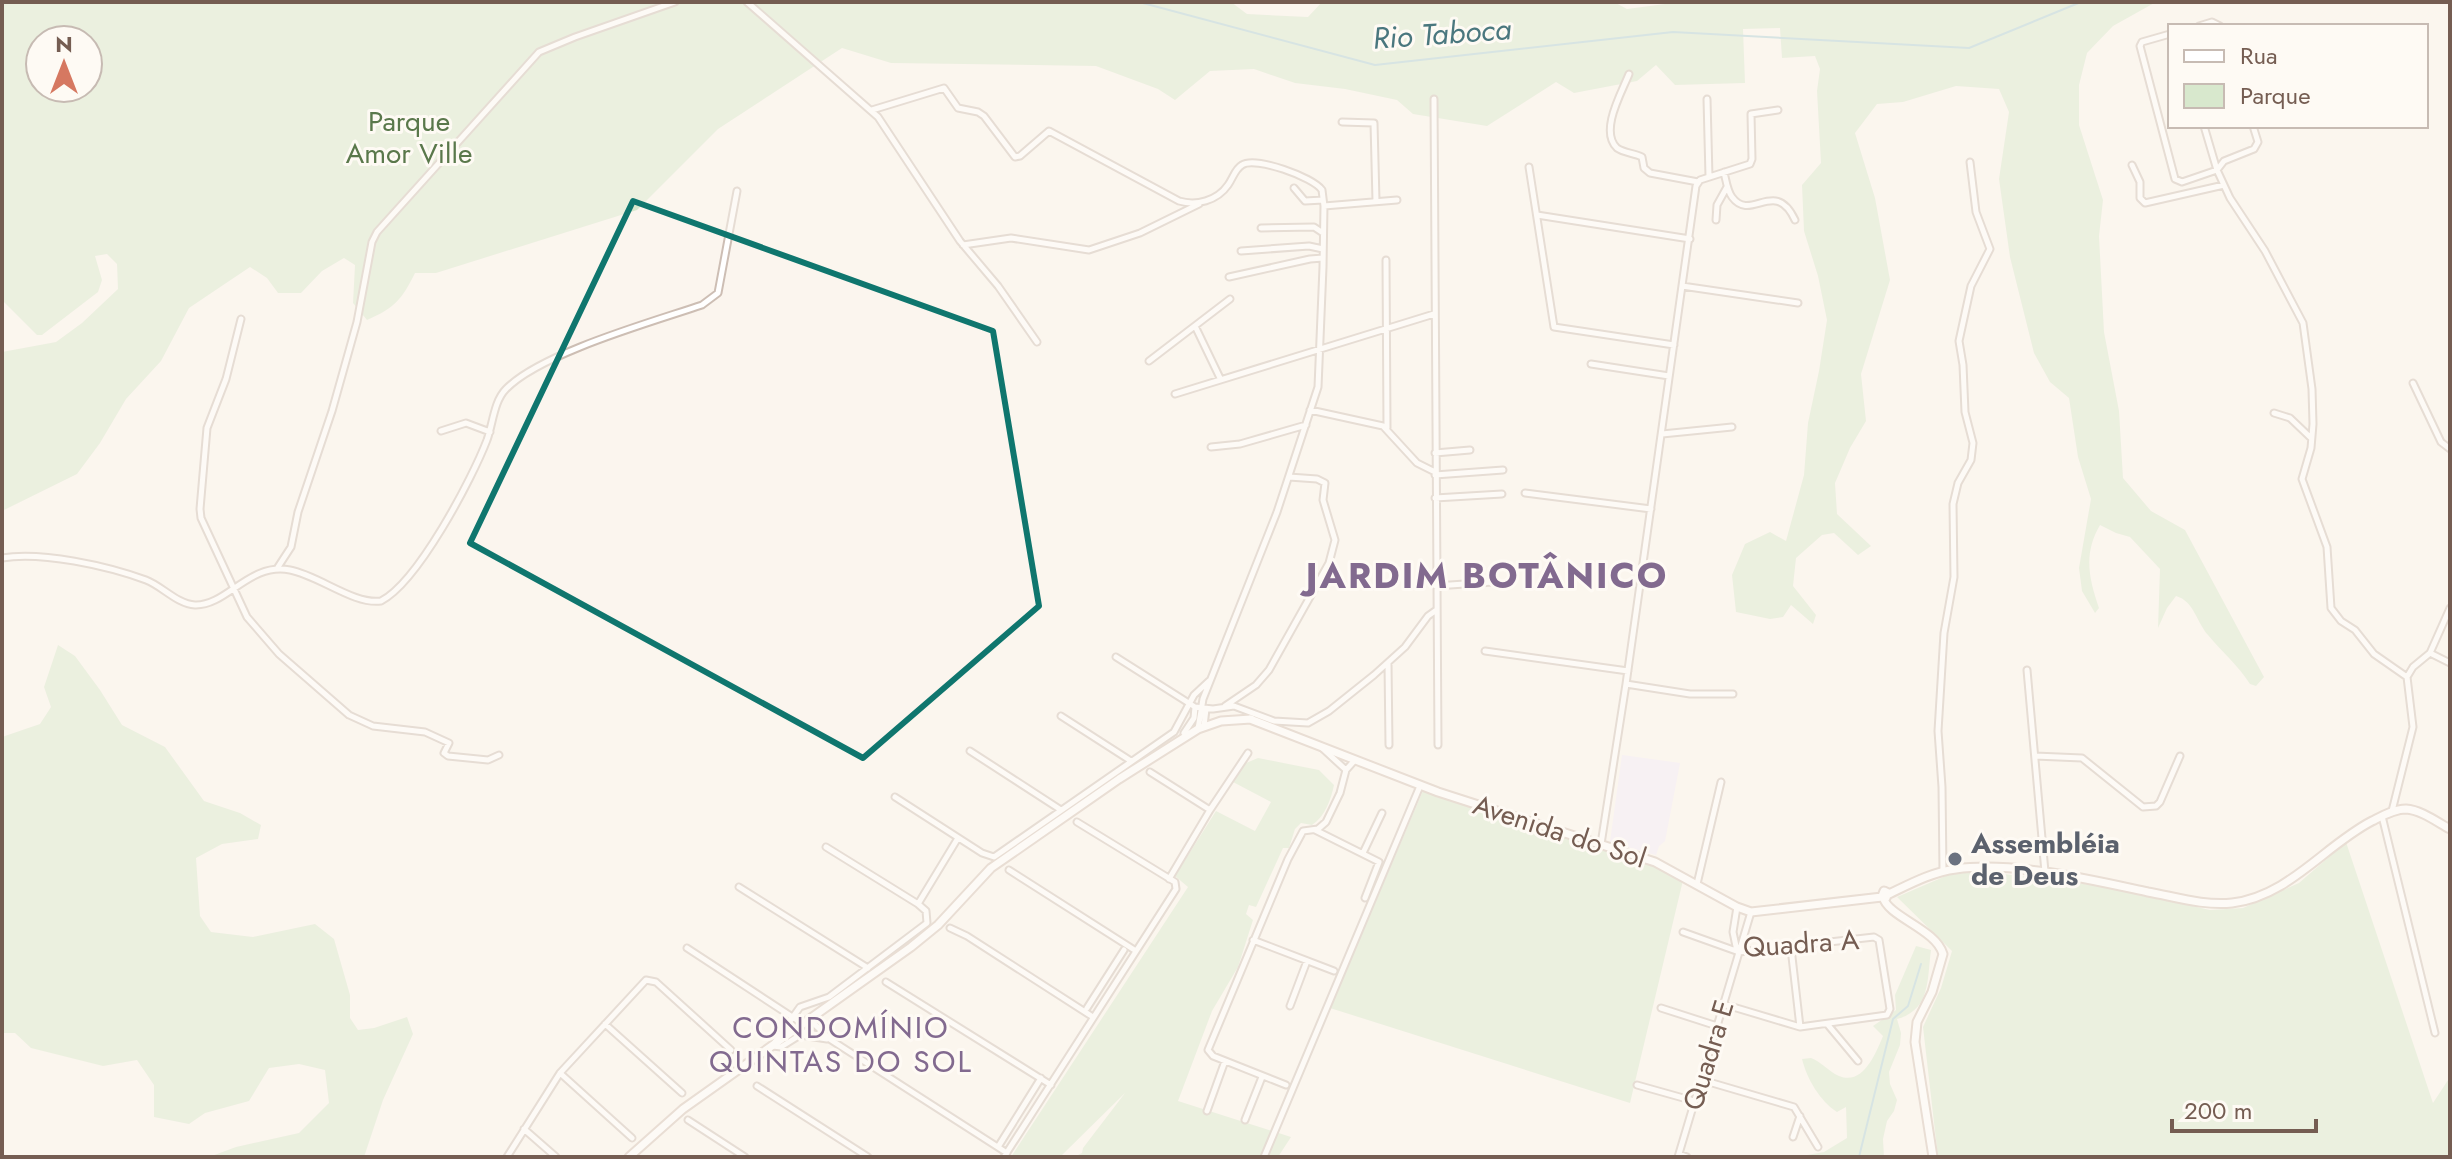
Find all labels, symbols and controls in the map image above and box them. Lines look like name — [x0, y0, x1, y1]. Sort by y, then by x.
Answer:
water label: Rio Taboca — [1371, 7, 1513, 60]
north arrow — [24, 24, 104, 104]
legend — [2168, 24, 2428, 128]
text: N — [55, 28, 73, 60]
text: Rua — [2240, 38, 2278, 73]
text: Parque — [2240, 78, 2311, 113]
park label: Parque Amor Ville — [346, 101, 472, 174]
district label: JARDIM BOTÂNICO — [1300, 549, 1668, 601]
street label: Avenida do Sol — [1468, 784, 1652, 879]
place label: Assembléia de Deus — [1970, 823, 2120, 896]
marker: Assembléia de Deus — [1946, 850, 1964, 868]
street label: Quadra A — [1742, 919, 1861, 968]
street label: Quadra E — [1672, 995, 1745, 1115]
district label: CONDOMÍNIO QUINTAS DO SOL — [709, 1006, 973, 1083]
scale bar — [2172, 1083, 2316, 1133]
text: 200 m — [2184, 1093, 2252, 1128]

